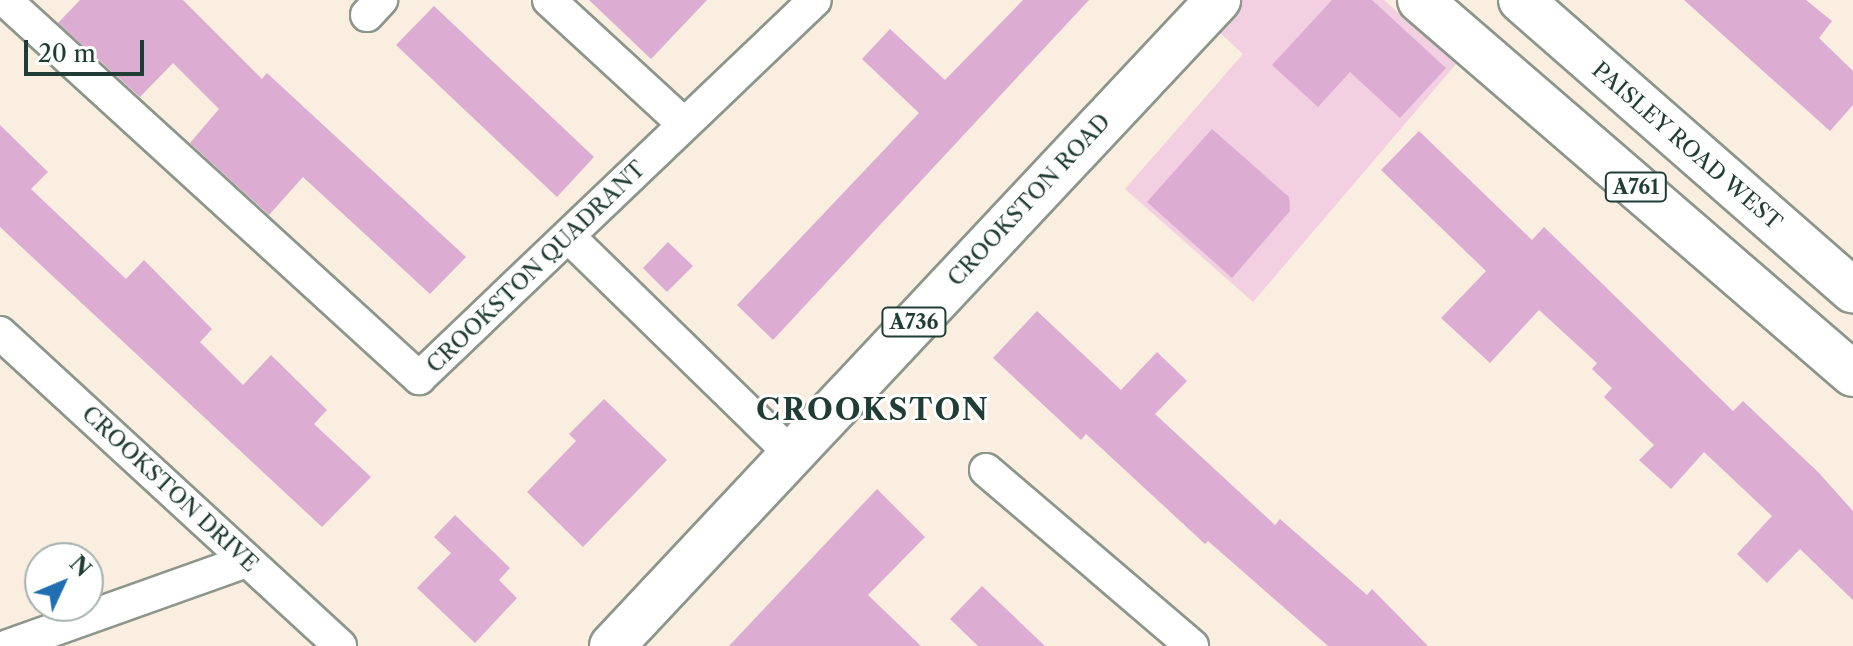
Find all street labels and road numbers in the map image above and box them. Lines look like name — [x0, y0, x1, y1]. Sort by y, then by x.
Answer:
street label: PAISLEY ROAD WEST — [1586, 56, 1788, 236]
street label: CROOKSTON ROAD — [942, 109, 1116, 291]
street label: CROOKSTON QUADRANT — [421, 156, 651, 378]
road number: A761 — [1604, 171, 1668, 203]
road number: A736 — [880, 306, 948, 338]
street label: CROOKSTON DRIVE — [77, 401, 263, 577]

